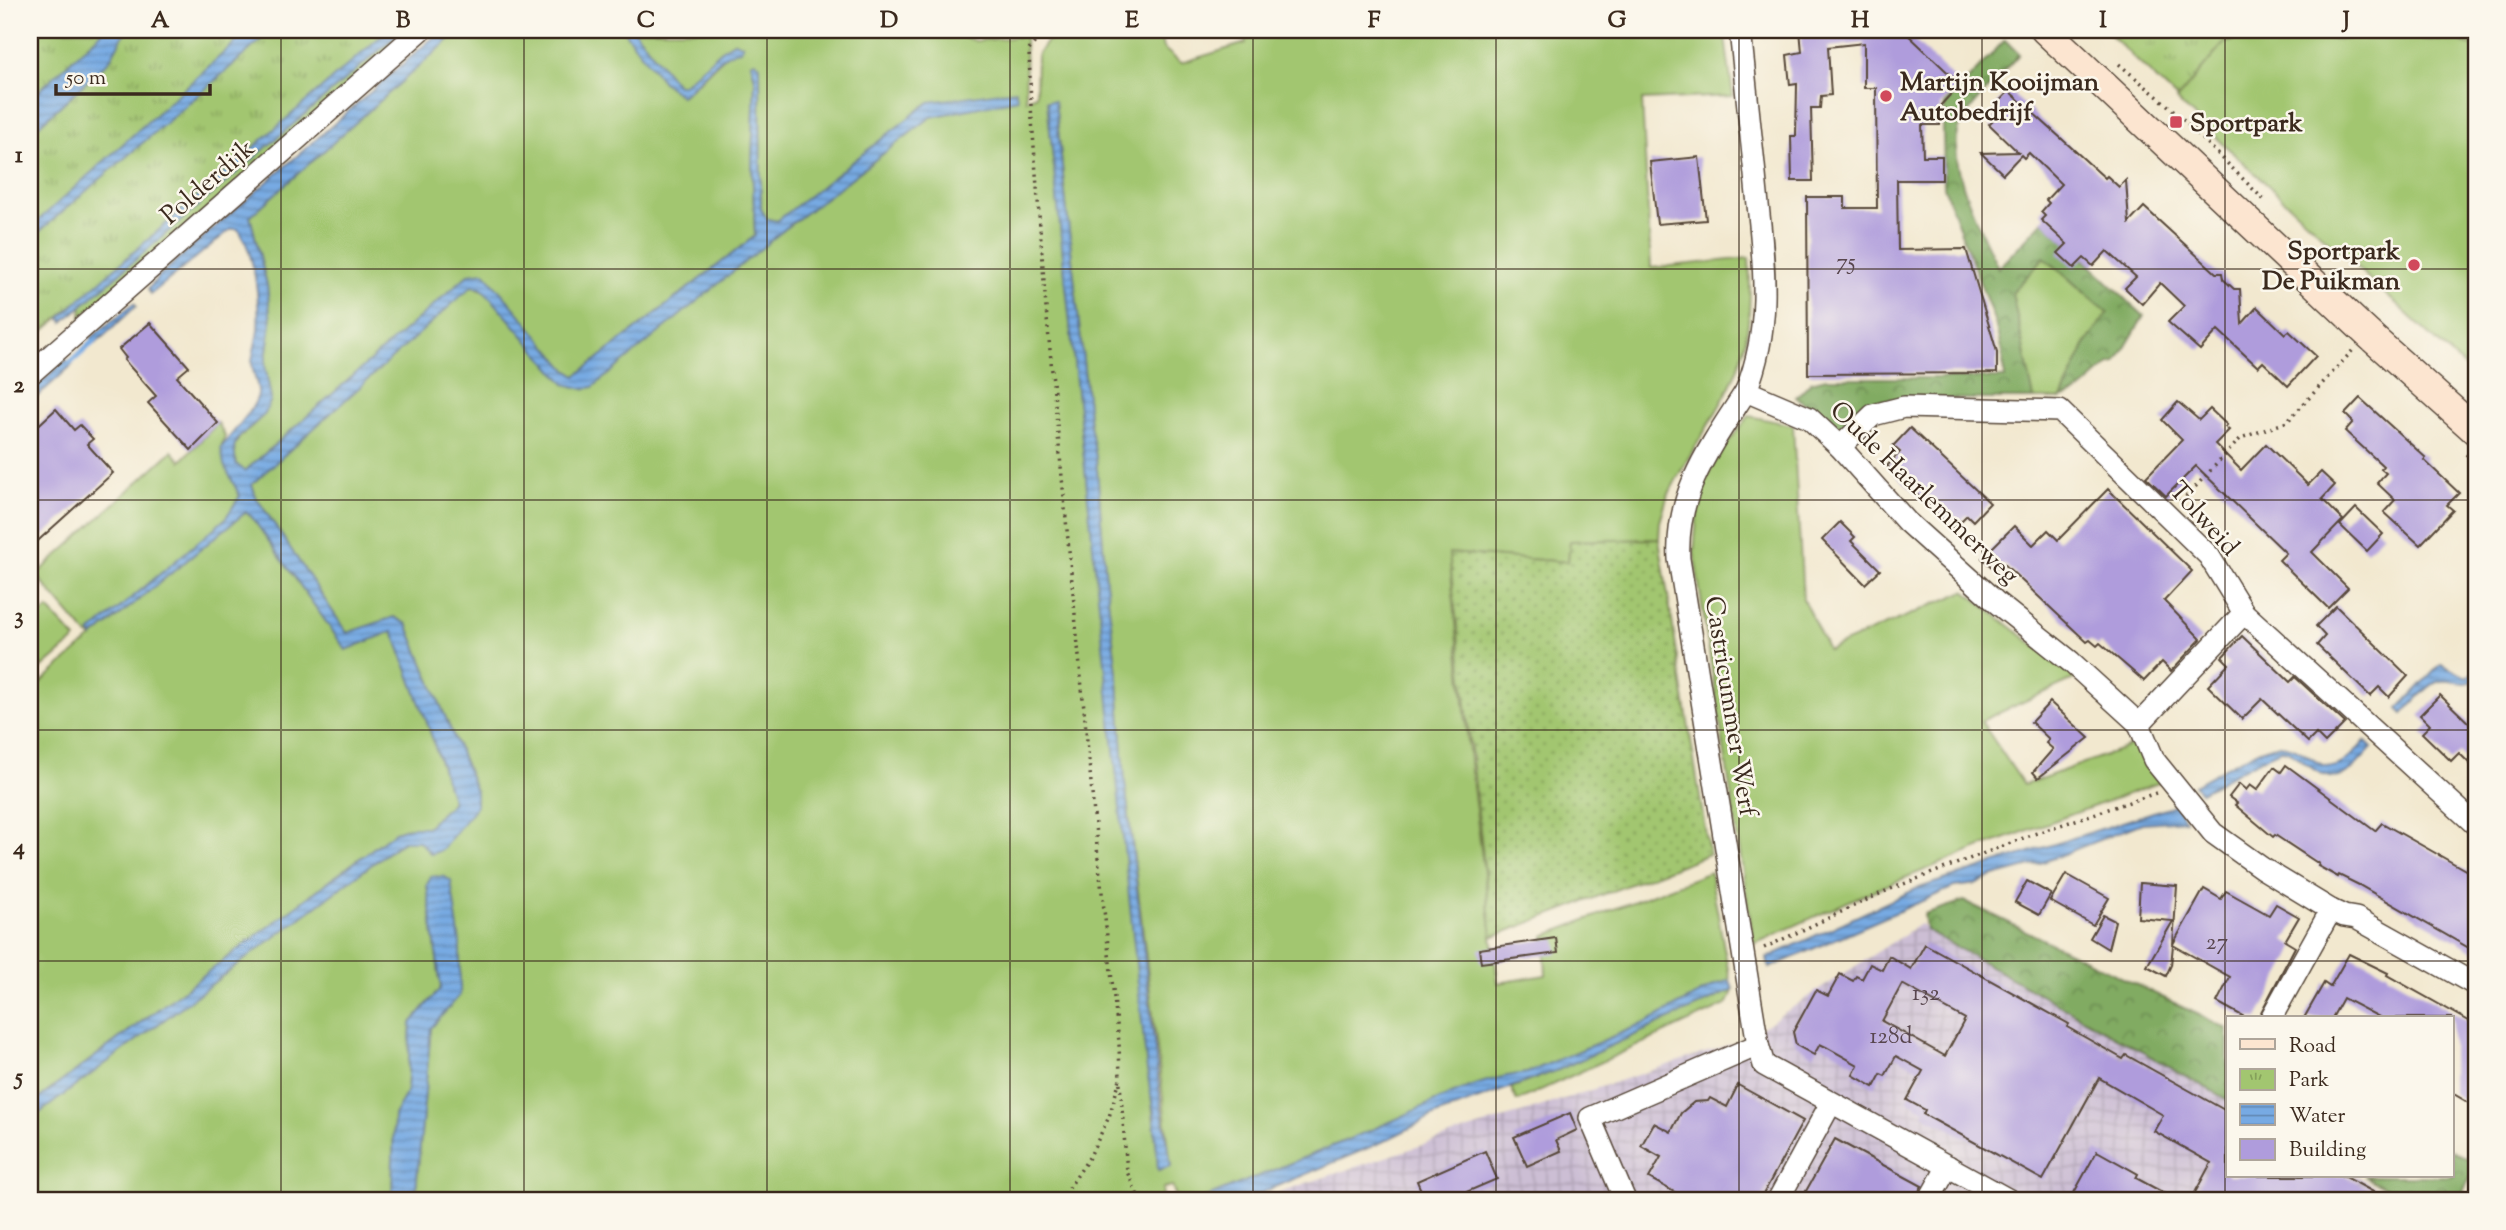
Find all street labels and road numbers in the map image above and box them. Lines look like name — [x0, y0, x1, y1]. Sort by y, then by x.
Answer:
street label: Polderdijk — [153, 131, 264, 234]
street label: Oude Haarlemmerweg — [1820, 394, 2026, 594]
street label: Tolweid — [2159, 474, 2247, 566]
street label: Castricummer Werf — [1694, 593, 1765, 820]

